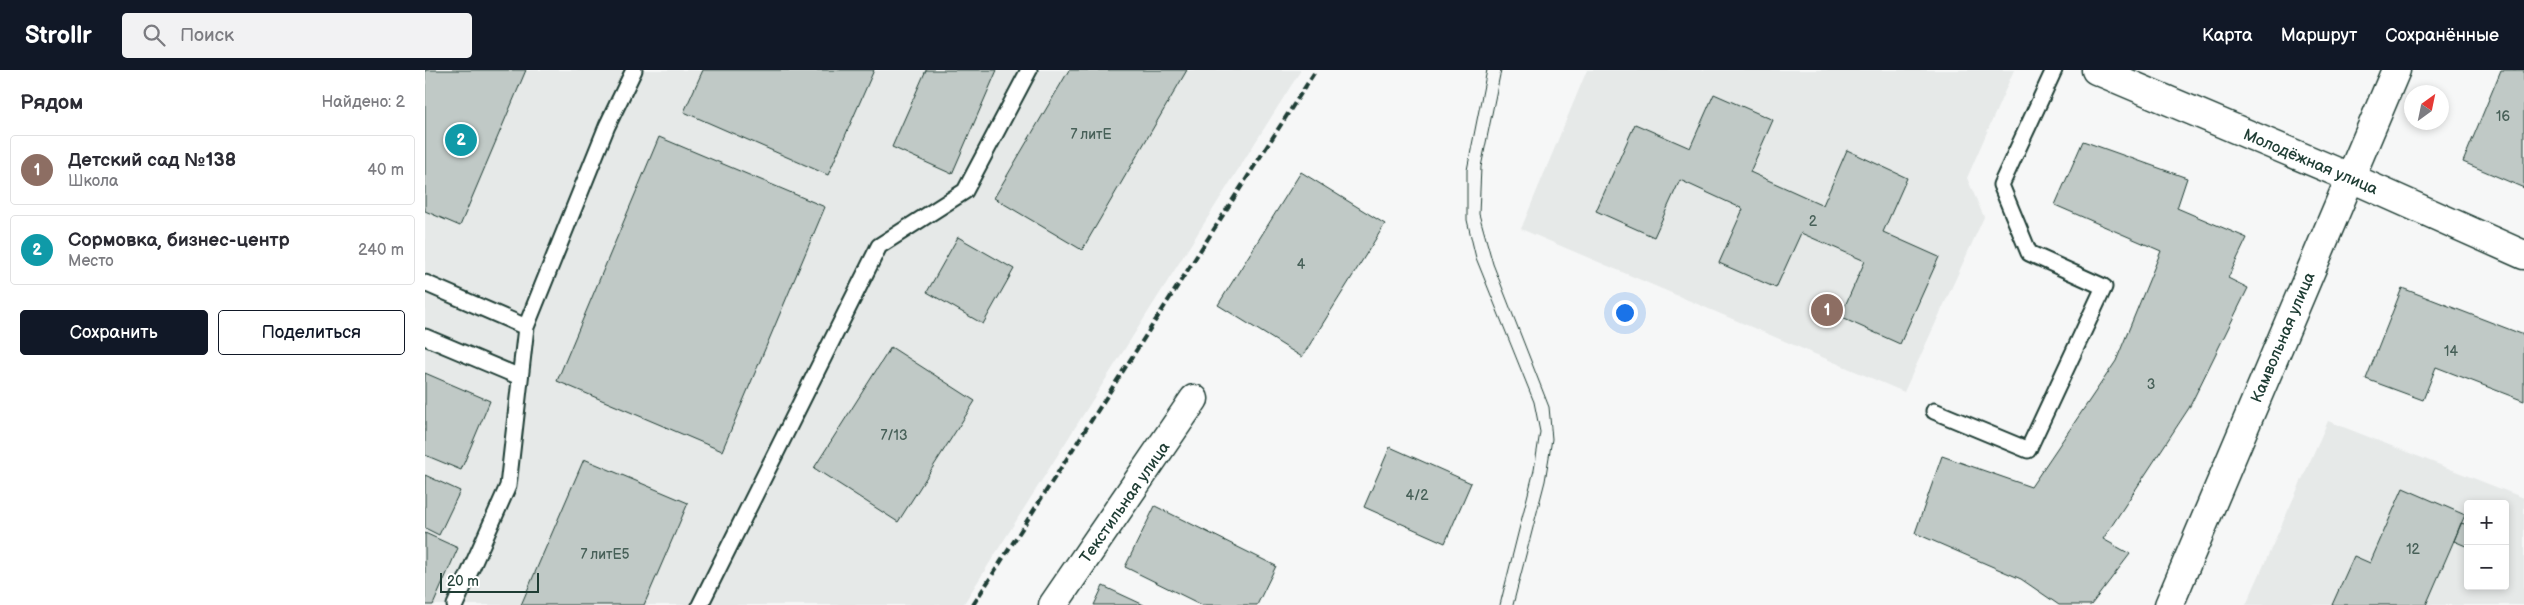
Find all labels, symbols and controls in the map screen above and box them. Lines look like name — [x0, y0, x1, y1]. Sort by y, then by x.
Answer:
search box — [122, 13, 472, 58]
text: Strollr — [25, 21, 92, 50]
icon: search — [140, 21, 168, 49]
text: Поиск — [180, 24, 234, 47]
text: Карта — [2202, 25, 2253, 46]
text: Маршрут — [2281, 25, 2357, 46]
text: Сохранённые — [2385, 25, 2499, 46]
north arrow — [2404, 85, 2449, 130]
text: Рядом — [20, 90, 83, 115]
text: Найдено: 2 — [321, 93, 405, 112]
house number: 16 — [2496, 108, 2510, 125]
pin: 2 — [445, 121, 477, 159]
street label: Молодёжная улица — [2240, 125, 2381, 200]
house number: 7 литЕ — [1070, 126, 1112, 143]
text: Детский сад №138 — [68, 149, 236, 172]
text: 1 — [34, 161, 40, 180]
text: 40 m — [367, 161, 404, 180]
text: Школа — [68, 172, 118, 191]
house number: 2 — [1809, 213, 1818, 230]
text: Сормовка, бизнес-центр — [68, 229, 290, 252]
text: 2 — [32, 241, 42, 260]
text: 240 m — [358, 241, 404, 260]
text: Место — [68, 252, 114, 271]
house number: 4 — [1297, 256, 1306, 273]
street label: Камвольная улица — [2247, 269, 2320, 406]
pin: 1 — [1811, 291, 1843, 329]
your location — [1612, 300, 1638, 326]
button: Сохранить — [20, 310, 208, 355]
button: Поделиться — [218, 310, 405, 355]
house number: 14 — [2444, 343, 2458, 360]
house number: 3 — [2147, 376, 2155, 393]
house number: 7/13 — [880, 427, 908, 444]
street label: Текстильная улица — [1076, 438, 1175, 567]
house number: 4/2 — [1405, 487, 1429, 504]
map controls — [2464, 500, 2509, 590]
button: + — [2464, 500, 2509, 545]
house number: 12 — [2406, 541, 2421, 558]
button: − — [2464, 545, 2509, 590]
house number: 7 литЕ5 — [580, 546, 630, 563]
scale bar — [440, 570, 539, 593]
text: 20 m — [447, 573, 479, 590]

